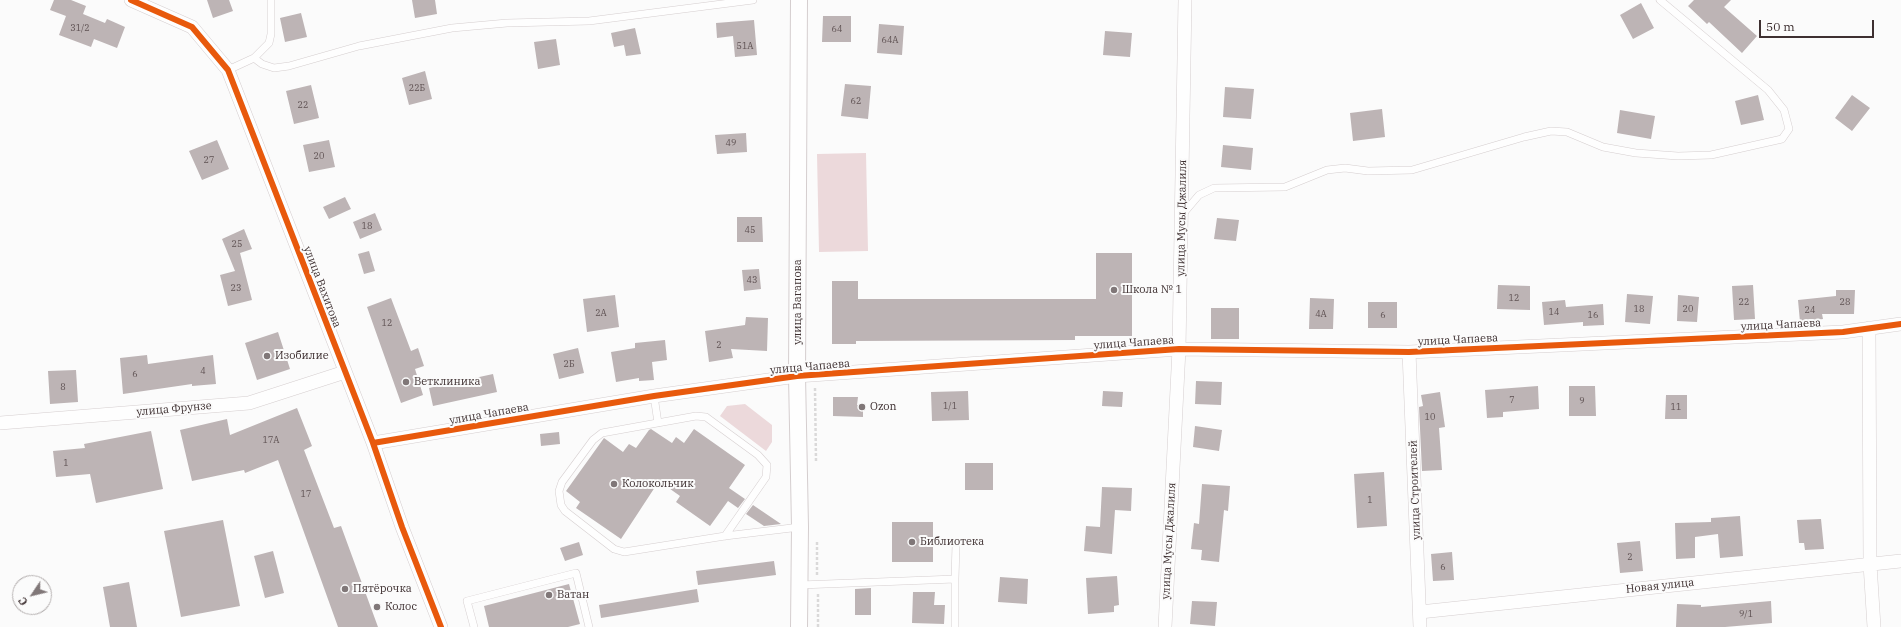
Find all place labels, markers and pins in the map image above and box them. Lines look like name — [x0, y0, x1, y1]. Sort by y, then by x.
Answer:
place label: Школа № 1 — [1122, 283, 1182, 297]
marker: Школа № 1 — [1109, 285, 1119, 295]
place label: Изобилие — [275, 349, 329, 363]
marker: Изобилие — [262, 351, 272, 361]
place label: Ветклиника — [414, 375, 480, 389]
marker: Ветклиника — [401, 377, 411, 387]
place label: Ozon — [870, 400, 897, 414]
marker: Ozon — [857, 402, 867, 412]
place label: Колокольчик — [622, 477, 694, 491]
marker: Колокольчик — [609, 479, 619, 489]
place label: Библиотека — [920, 535, 984, 549]
marker: Библиотека — [907, 537, 917, 547]
place label: Пятёрочка — [353, 582, 412, 596]
marker: Пятёрочка — [340, 584, 350, 594]
place label: Ватан — [557, 588, 589, 602]
marker: Ватан — [544, 590, 554, 600]
place label: Колос — [385, 600, 417, 614]
marker: Колос — [372, 602, 382, 612]

